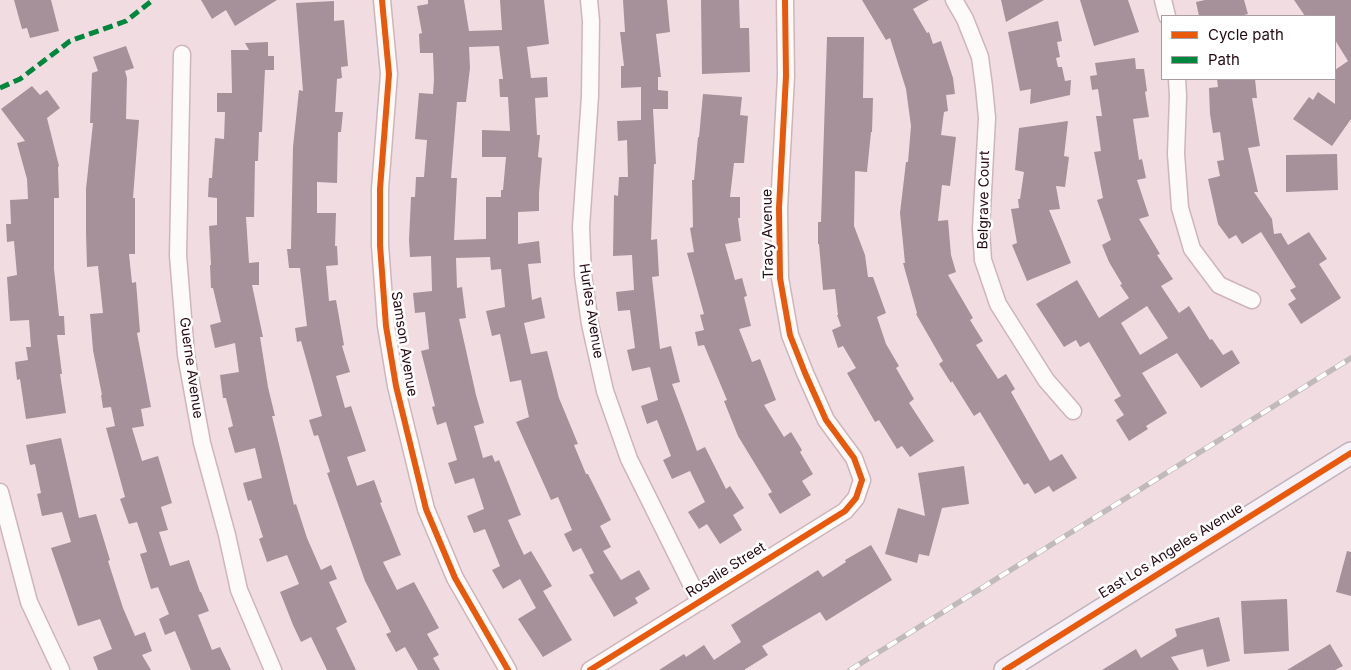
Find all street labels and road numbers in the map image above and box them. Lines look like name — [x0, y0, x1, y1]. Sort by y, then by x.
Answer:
street label: Belgrave Court — [975, 150, 993, 250]
street label: Tracy Avenue — [759, 189, 777, 279]
street label: Hurles Avenue — [575, 262, 607, 360]
street label: Samson Avenue — [387, 290, 421, 398]
street label: Guerne Avenue — [176, 316, 206, 420]
street label: East Los Angeles Avenue — [1096, 500, 1246, 602]
street label: Rosalie Street — [683, 539, 769, 601]

